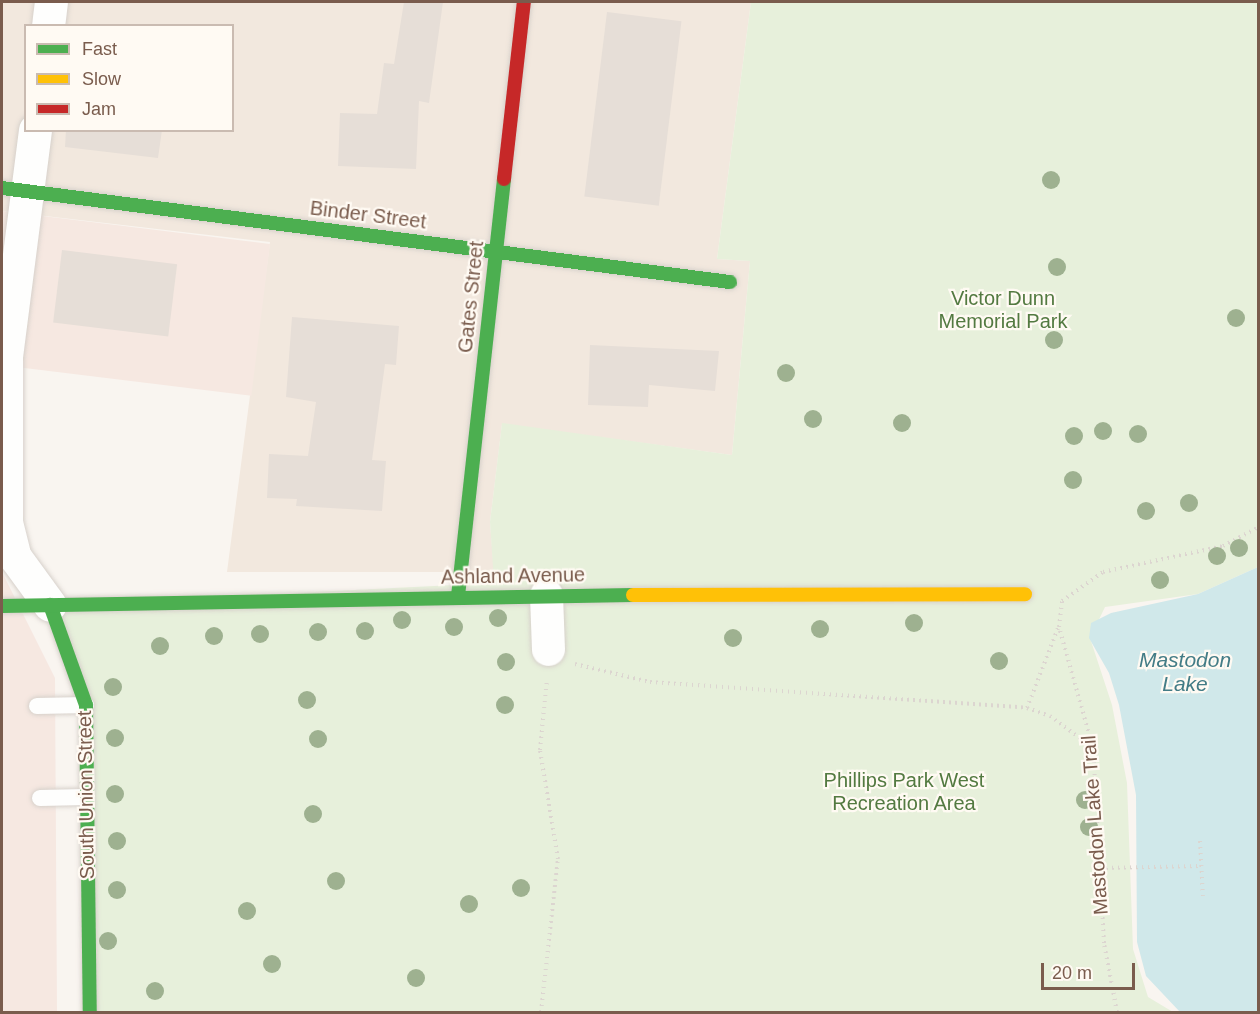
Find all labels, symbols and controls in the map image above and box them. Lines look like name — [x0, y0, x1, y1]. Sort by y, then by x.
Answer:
legend — [24, 24, 234, 132]
text: Fast — [82, 39, 117, 59]
text: Slow — [82, 69, 121, 89]
text: Jam — [82, 99, 116, 119]
street label: Binder Street — [309, 196, 427, 234]
street label: Gates Street — [453, 240, 489, 354]
park label: Victor Dunn Memorial Park — [939, 286, 1067, 333]
street label: Ashland Avenue — [440, 563, 586, 589]
water label: Mastodon Lake — [1139, 647, 1231, 697]
street label: South Union Street — [73, 710, 99, 880]
street label: Mastodon Lake Trail — [1077, 734, 1113, 916]
park label: Phillips Park West Recreation Area — [824, 768, 984, 815]
scale bar — [1044, 951, 1138, 989]
text: 20 m — [1052, 963, 1092, 983]

